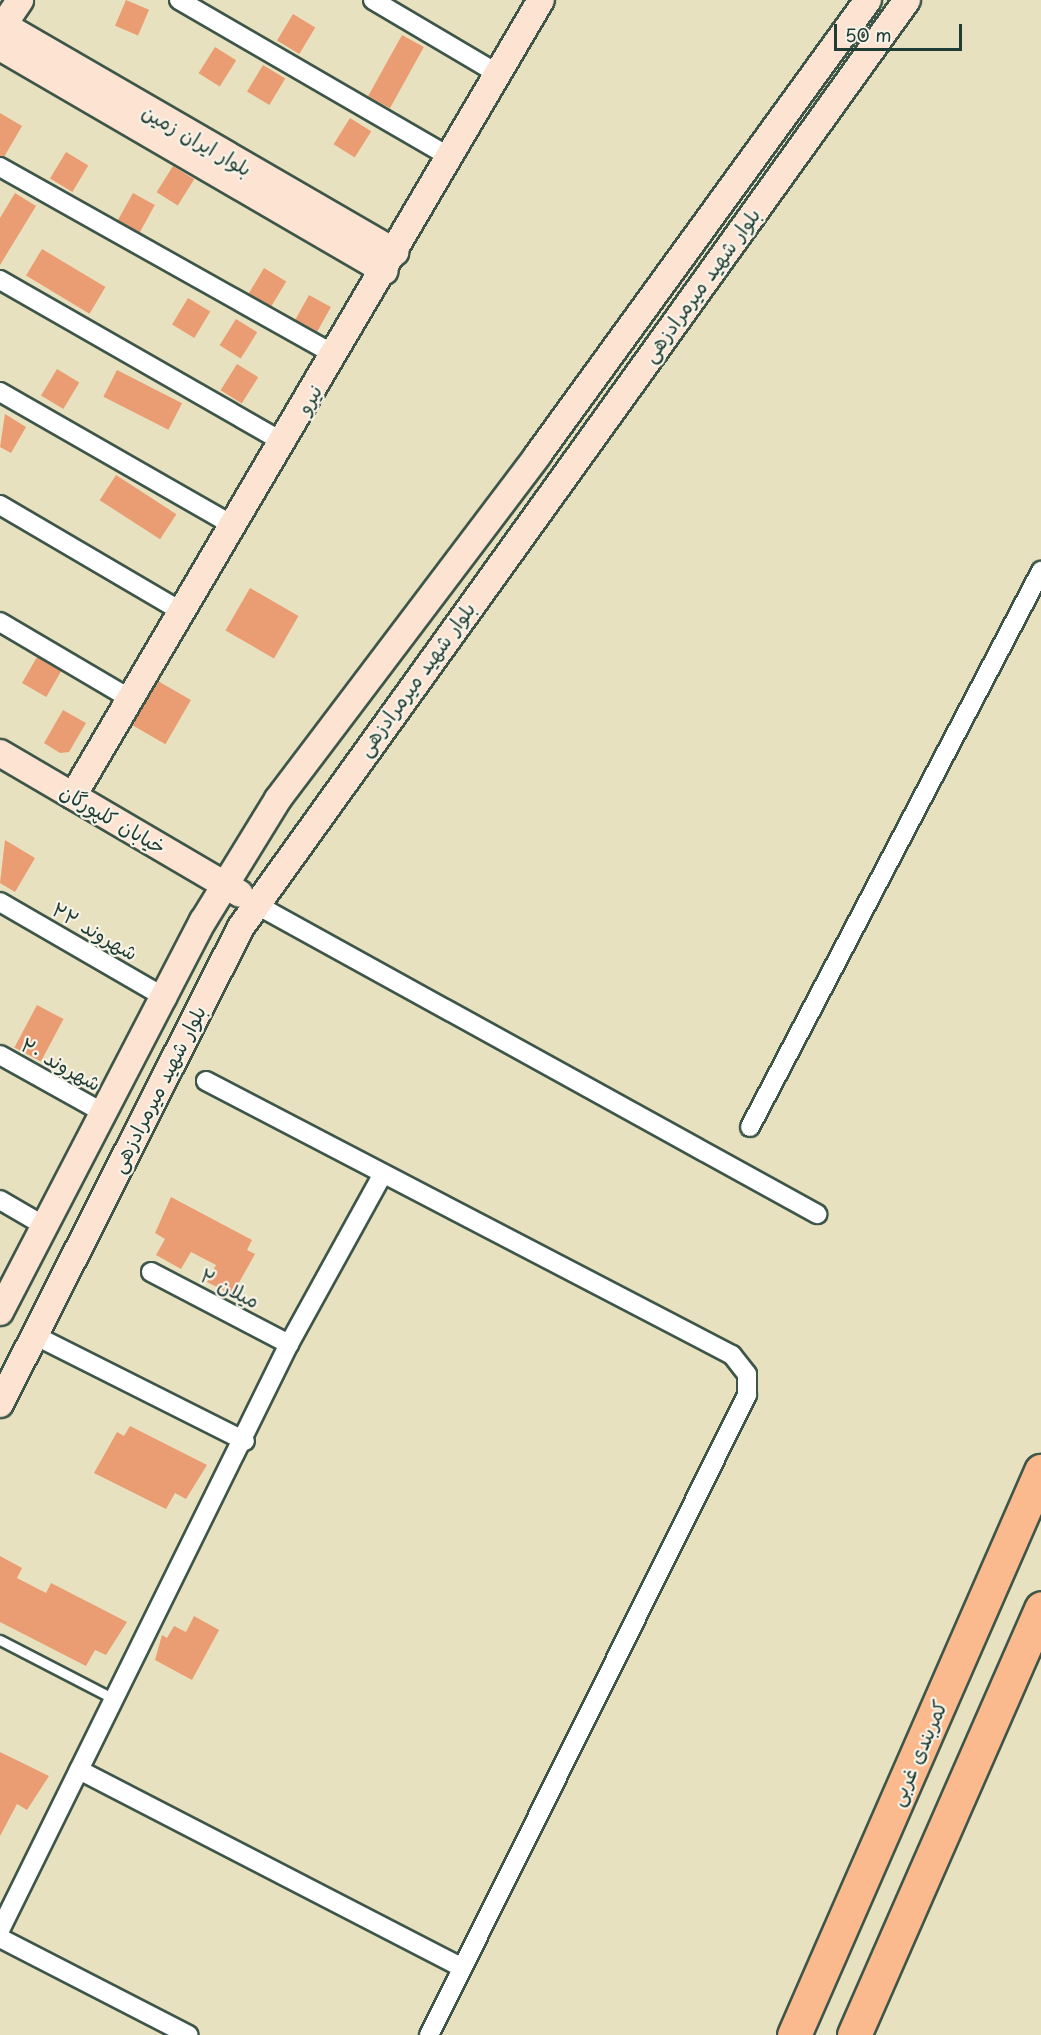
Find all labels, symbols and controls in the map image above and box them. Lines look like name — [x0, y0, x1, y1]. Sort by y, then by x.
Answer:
scale bar — [837, 12, 964, 50]
text: 50 m — [845, 21, 892, 48]
street label: بلوار ایران زمین — [138, 99, 256, 181]
street label: بلوار شهید میرمرادزهی — [637, 203, 765, 367]
street label: نیرو — [291, 380, 327, 418]
street label: بلوار شهید میرمرادزهی — [352, 597, 480, 761]
street label: خیابان کلپورگان — [56, 779, 170, 859]
street label: شهروند ۲۲ — [48, 897, 142, 965]
street label: بلوار شهید میرمرادزهی — [105, 1001, 211, 1177]
street label: شهروند ۲۰ — [17, 1032, 105, 1096]
street label: میلان ۲ — [196, 1263, 264, 1313]
street label: کمربندی غربی — [884, 1697, 952, 1809]

